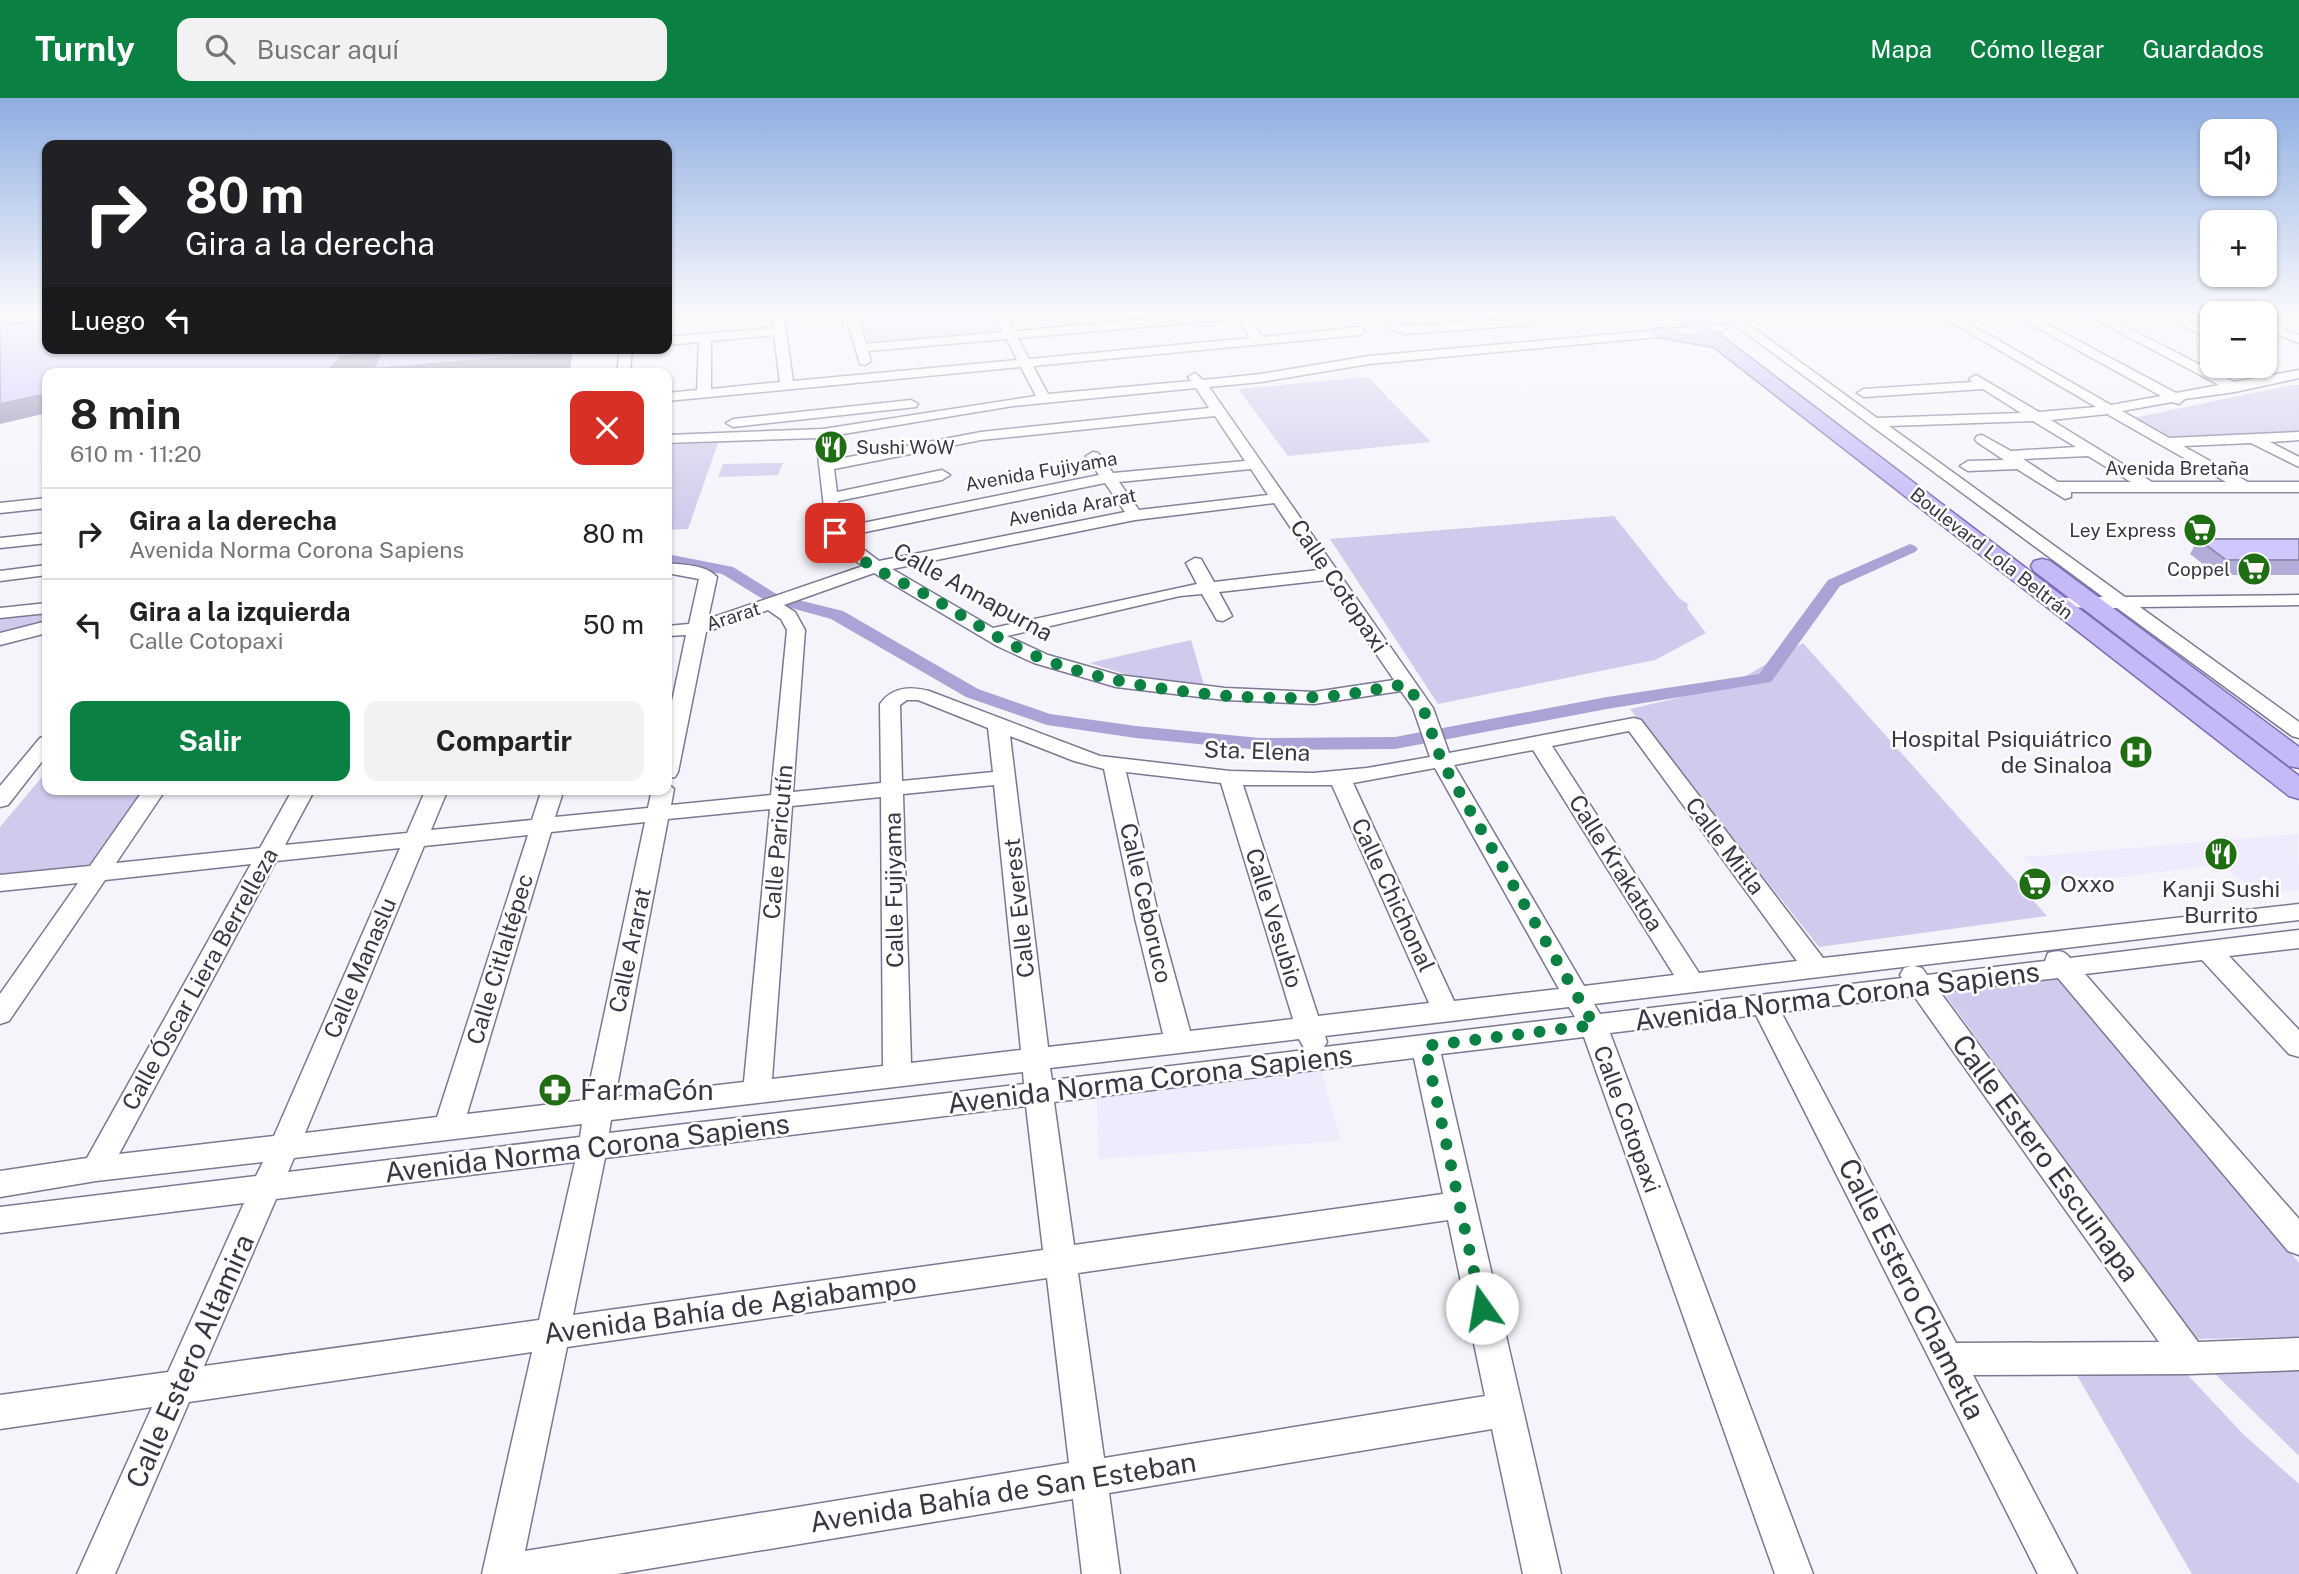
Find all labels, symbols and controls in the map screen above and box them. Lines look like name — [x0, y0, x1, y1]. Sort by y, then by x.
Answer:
search box — [177, 18, 667, 81]
text: Turnly — [35, 30, 135, 68]
icon: search — [201, 30, 239, 68]
text: Buscar aquí — [257, 34, 399, 65]
text: Mapa — [1870, 35, 1932, 63]
text: Cómo llegar — [1970, 35, 2104, 63]
text: Guardados — [2142, 35, 2264, 63]
map controls — [2200, 119, 2277, 378]
button: sound — [2200, 119, 2277, 196]
text: 80 m — [185, 166, 304, 224]
icon: right — [70, 168, 161, 259]
button: + — [2200, 210, 2277, 287]
text: Gira a la derecha — [185, 225, 435, 262]
icon: left — [159, 301, 197, 339]
button: − — [2200, 301, 2277, 378]
text: Luego — [70, 305, 145, 336]
text: 8 min — [70, 389, 182, 438]
button: close — [570, 391, 644, 465]
restaurant icon: Sushi WoW — [812, 428, 850, 466]
place label: Sushi WoW — [856, 436, 955, 458]
text: 610 m · 11:20 — [70, 440, 202, 467]
street label: Avenida Fujiyama — [963, 447, 1119, 495]
street label: Avenida Bretaña — [2105, 457, 2249, 479]
street label: Boulevard Lola Beltrán — [1906, 483, 2078, 623]
street label: Avenida Ararat — [1006, 484, 1138, 530]
pin — [805, 503, 865, 563]
text: Gira a la derecha — [129, 505, 337, 536]
supermarket icon: Ley Express — [2181, 511, 2219, 549]
icon: arrive — [816, 514, 854, 552]
street label: Calle Cotopaxi — [1285, 514, 1394, 657]
icon: right — [70, 515, 108, 553]
text: 80 m — [583, 518, 644, 549]
place label: Ley Express — [2069, 519, 2176, 541]
text: Avenida Norma Corona Sapiens — [129, 536, 464, 563]
street label: Calle Annapurna — [889, 537, 1057, 646]
supermarket icon: Coppel — [2235, 550, 2273, 588]
place label: Coppel — [2167, 558, 2230, 580]
text: Gira a la izquierda — [129, 596, 351, 627]
street label: Ararat — [703, 597, 763, 635]
icon: left — [70, 606, 108, 644]
text: 50 m — [583, 609, 644, 640]
text: Calle Cotopaxi — [129, 627, 283, 654]
button: Salir — [70, 701, 350, 781]
button: Compartir — [364, 701, 644, 781]
place label: Hospital Psiquiátrico de Sinaloa — [1891, 725, 2112, 778]
hospital icon: Hospital Psiquiátrico de Sinaloa — [2117, 733, 2155, 771]
street label: Sta. Elena — [1203, 735, 1311, 766]
street label: Calle Paricutín — [757, 763, 798, 921]
street label: Calle Krakatoa — [1564, 789, 1669, 936]
street label: Calle Mitla — [1680, 792, 1771, 900]
street label: Calle Fujiyama — [879, 812, 908, 968]
street label: Calle Chichonal — [1346, 814, 1441, 976]
street label: Calle Ceboruco — [1115, 820, 1178, 985]
restaurant icon: Kanji Sushi Burrito — [2202, 835, 2240, 873]
street label: Calle Everest — [998, 837, 1039, 979]
street label: Calle Óscar Liera Berrelleza — [116, 843, 283, 1115]
street label: Calle Vesubio — [1240, 845, 1308, 991]
supermarket icon: Oxxo — [2016, 865, 2054, 903]
street label: Calle Citlaltépec — [461, 870, 538, 1047]
place label: Oxxo — [2060, 870, 2115, 897]
place label: Kanji Sushi Burrito — [2162, 875, 2280, 928]
street label: Calle Ararat — [603, 885, 656, 1015]
street label: Calle Manaslu — [318, 893, 401, 1042]
street label: Avenida Norma Corona Sapiens — [1632, 954, 2041, 1037]
street label: Calle Estero Escuinapa — [1946, 1028, 2147, 1288]
street label: Avenida Norma Corona Sapiens — [945, 1037, 1354, 1120]
street label: Calle Cotopaxi — [1588, 1042, 1667, 1196]
pharmacy icon: FarmaCón — [536, 1071, 574, 1109]
place label: FarmaCón — [580, 1073, 714, 1106]
street label: Avenida Norma Corona Sapiens — [382, 1106, 791, 1189]
street label: Calle Estero Chametla — [1832, 1153, 1993, 1425]
street label: Calle Estero Altamira — [119, 1229, 260, 1493]
street label: Avenida Bahía de Agiabampo — [541, 1265, 919, 1350]
position arrow — [1445, 1271, 1519, 1345]
street label: Avenida Bahía de San Esteban — [807, 1445, 1199, 1538]

